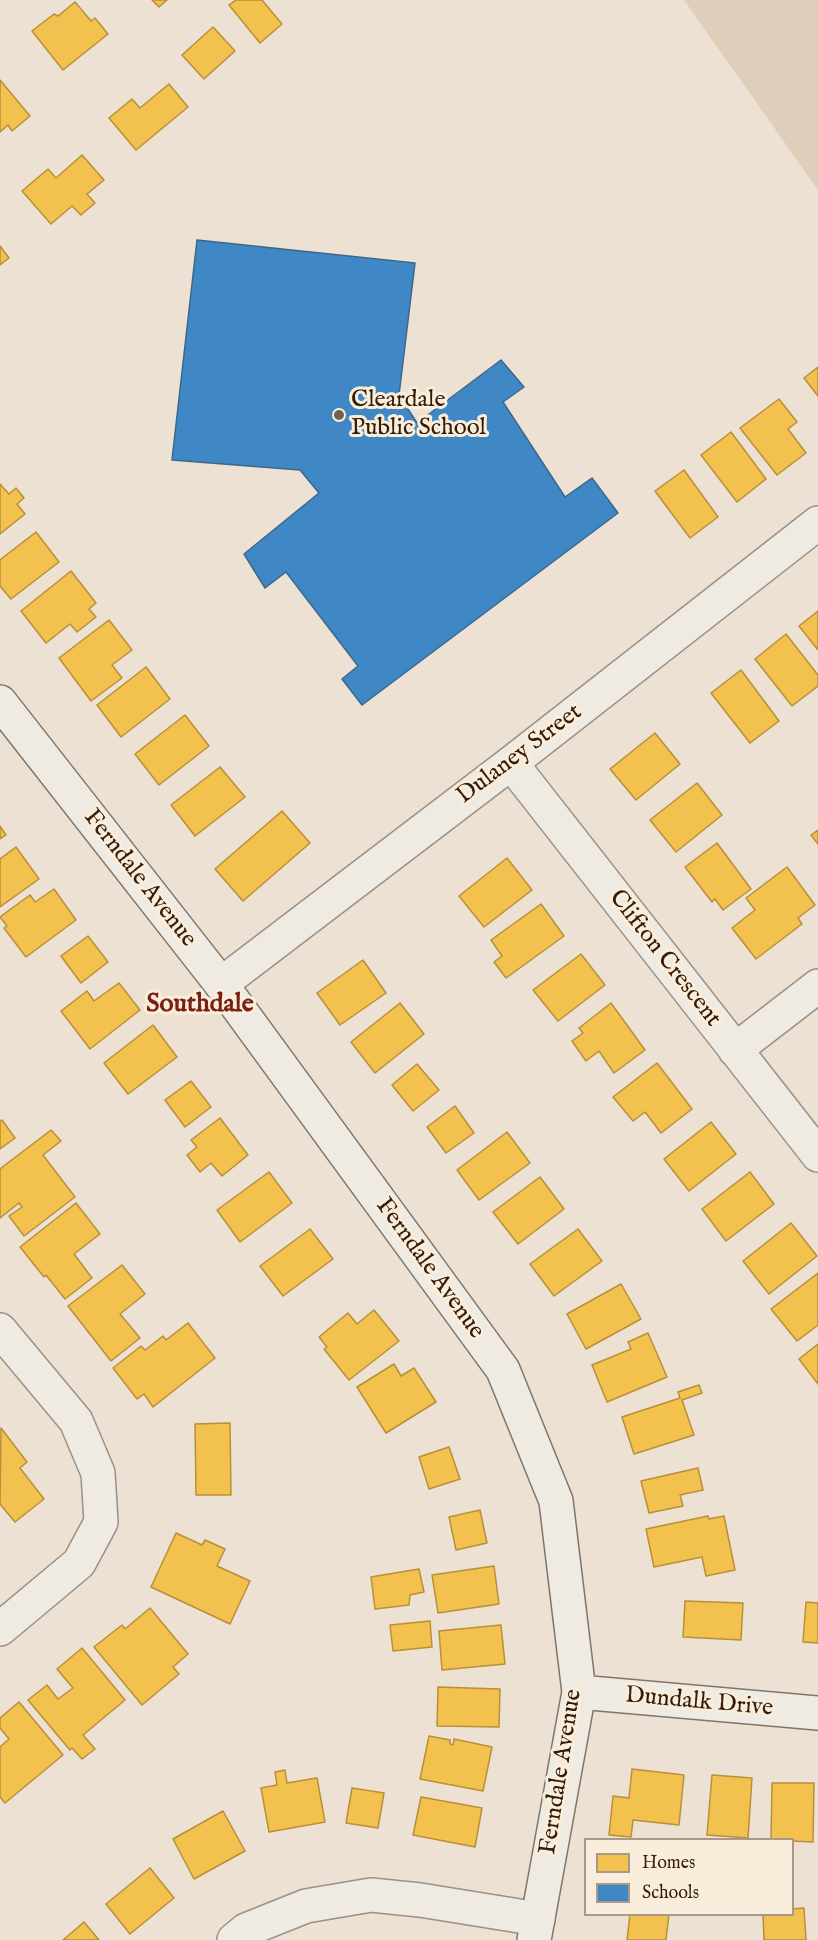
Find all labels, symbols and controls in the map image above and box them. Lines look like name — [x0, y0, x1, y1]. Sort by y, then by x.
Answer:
place label: Cleardale Public School — [351, 387, 486, 443]
marker: Cleardale Public School — [332, 408, 346, 422]
street label: Dulaney Street — [452, 699, 588, 811]
street label: Ferndale Avenue — [76, 804, 202, 954]
street label: Clifton Crescent — [602, 885, 726, 1033]
district label: Southdale — [146, 990, 254, 1022]
street label: Ferndale Avenue — [368, 1193, 490, 1345]
street label: Dundalk Drive — [624, 1682, 774, 1724]
street label: Ferndale Avenue — [535, 1687, 589, 1857]
legend — [584, 1838, 794, 1916]
text: Homes — [642, 1852, 695, 1875]
text: Schools — [642, 1882, 699, 1905]

